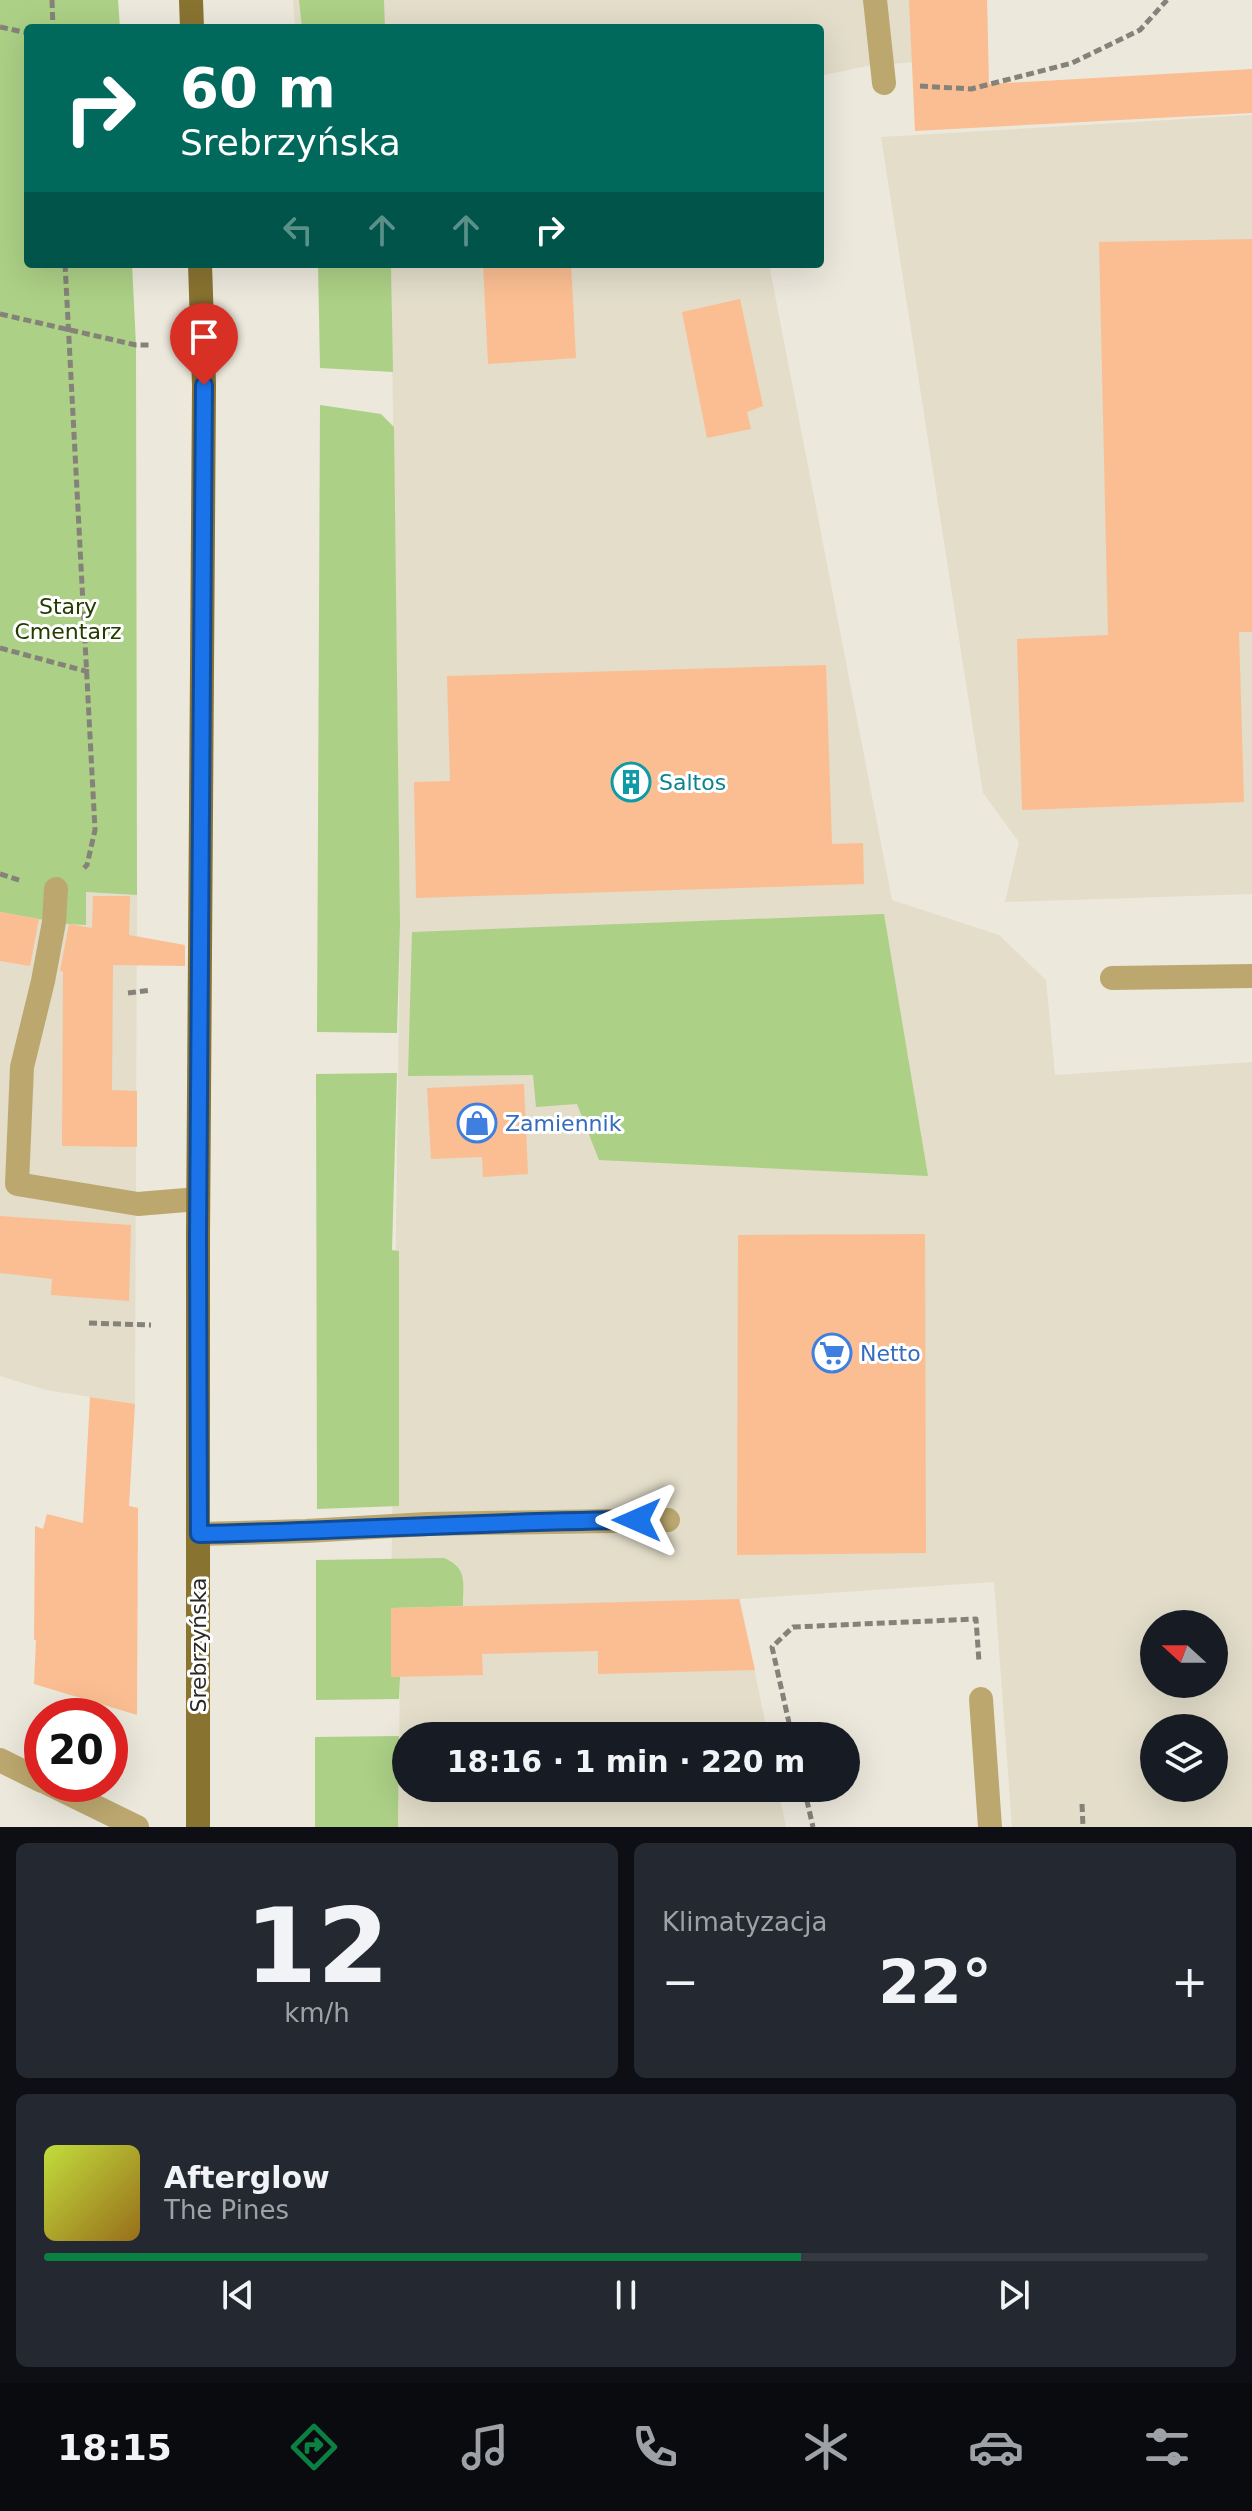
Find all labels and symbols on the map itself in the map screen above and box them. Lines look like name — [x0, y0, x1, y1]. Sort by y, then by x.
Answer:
pin — [170, 303, 238, 385]
park label: Stary Cmentarz — [15, 594, 121, 644]
building icon: Saltos — [610, 761, 652, 803]
place label: Saltos — [659, 770, 726, 795]
shop icon: Zamiennik — [456, 1102, 498, 1144]
place label: Zamiennik — [505, 1111, 622, 1136]
supermarket icon: Netto — [811, 1332, 853, 1374]
place label: Netto — [860, 1341, 921, 1366]
position arrow — [595, 1478, 679, 1562]
street label: Srebrzyńska — [186, 1578, 211, 1712]
north arrow — [1140, 1610, 1228, 1698]
speed limit sign: 20 — [24, 1698, 128, 1802]

